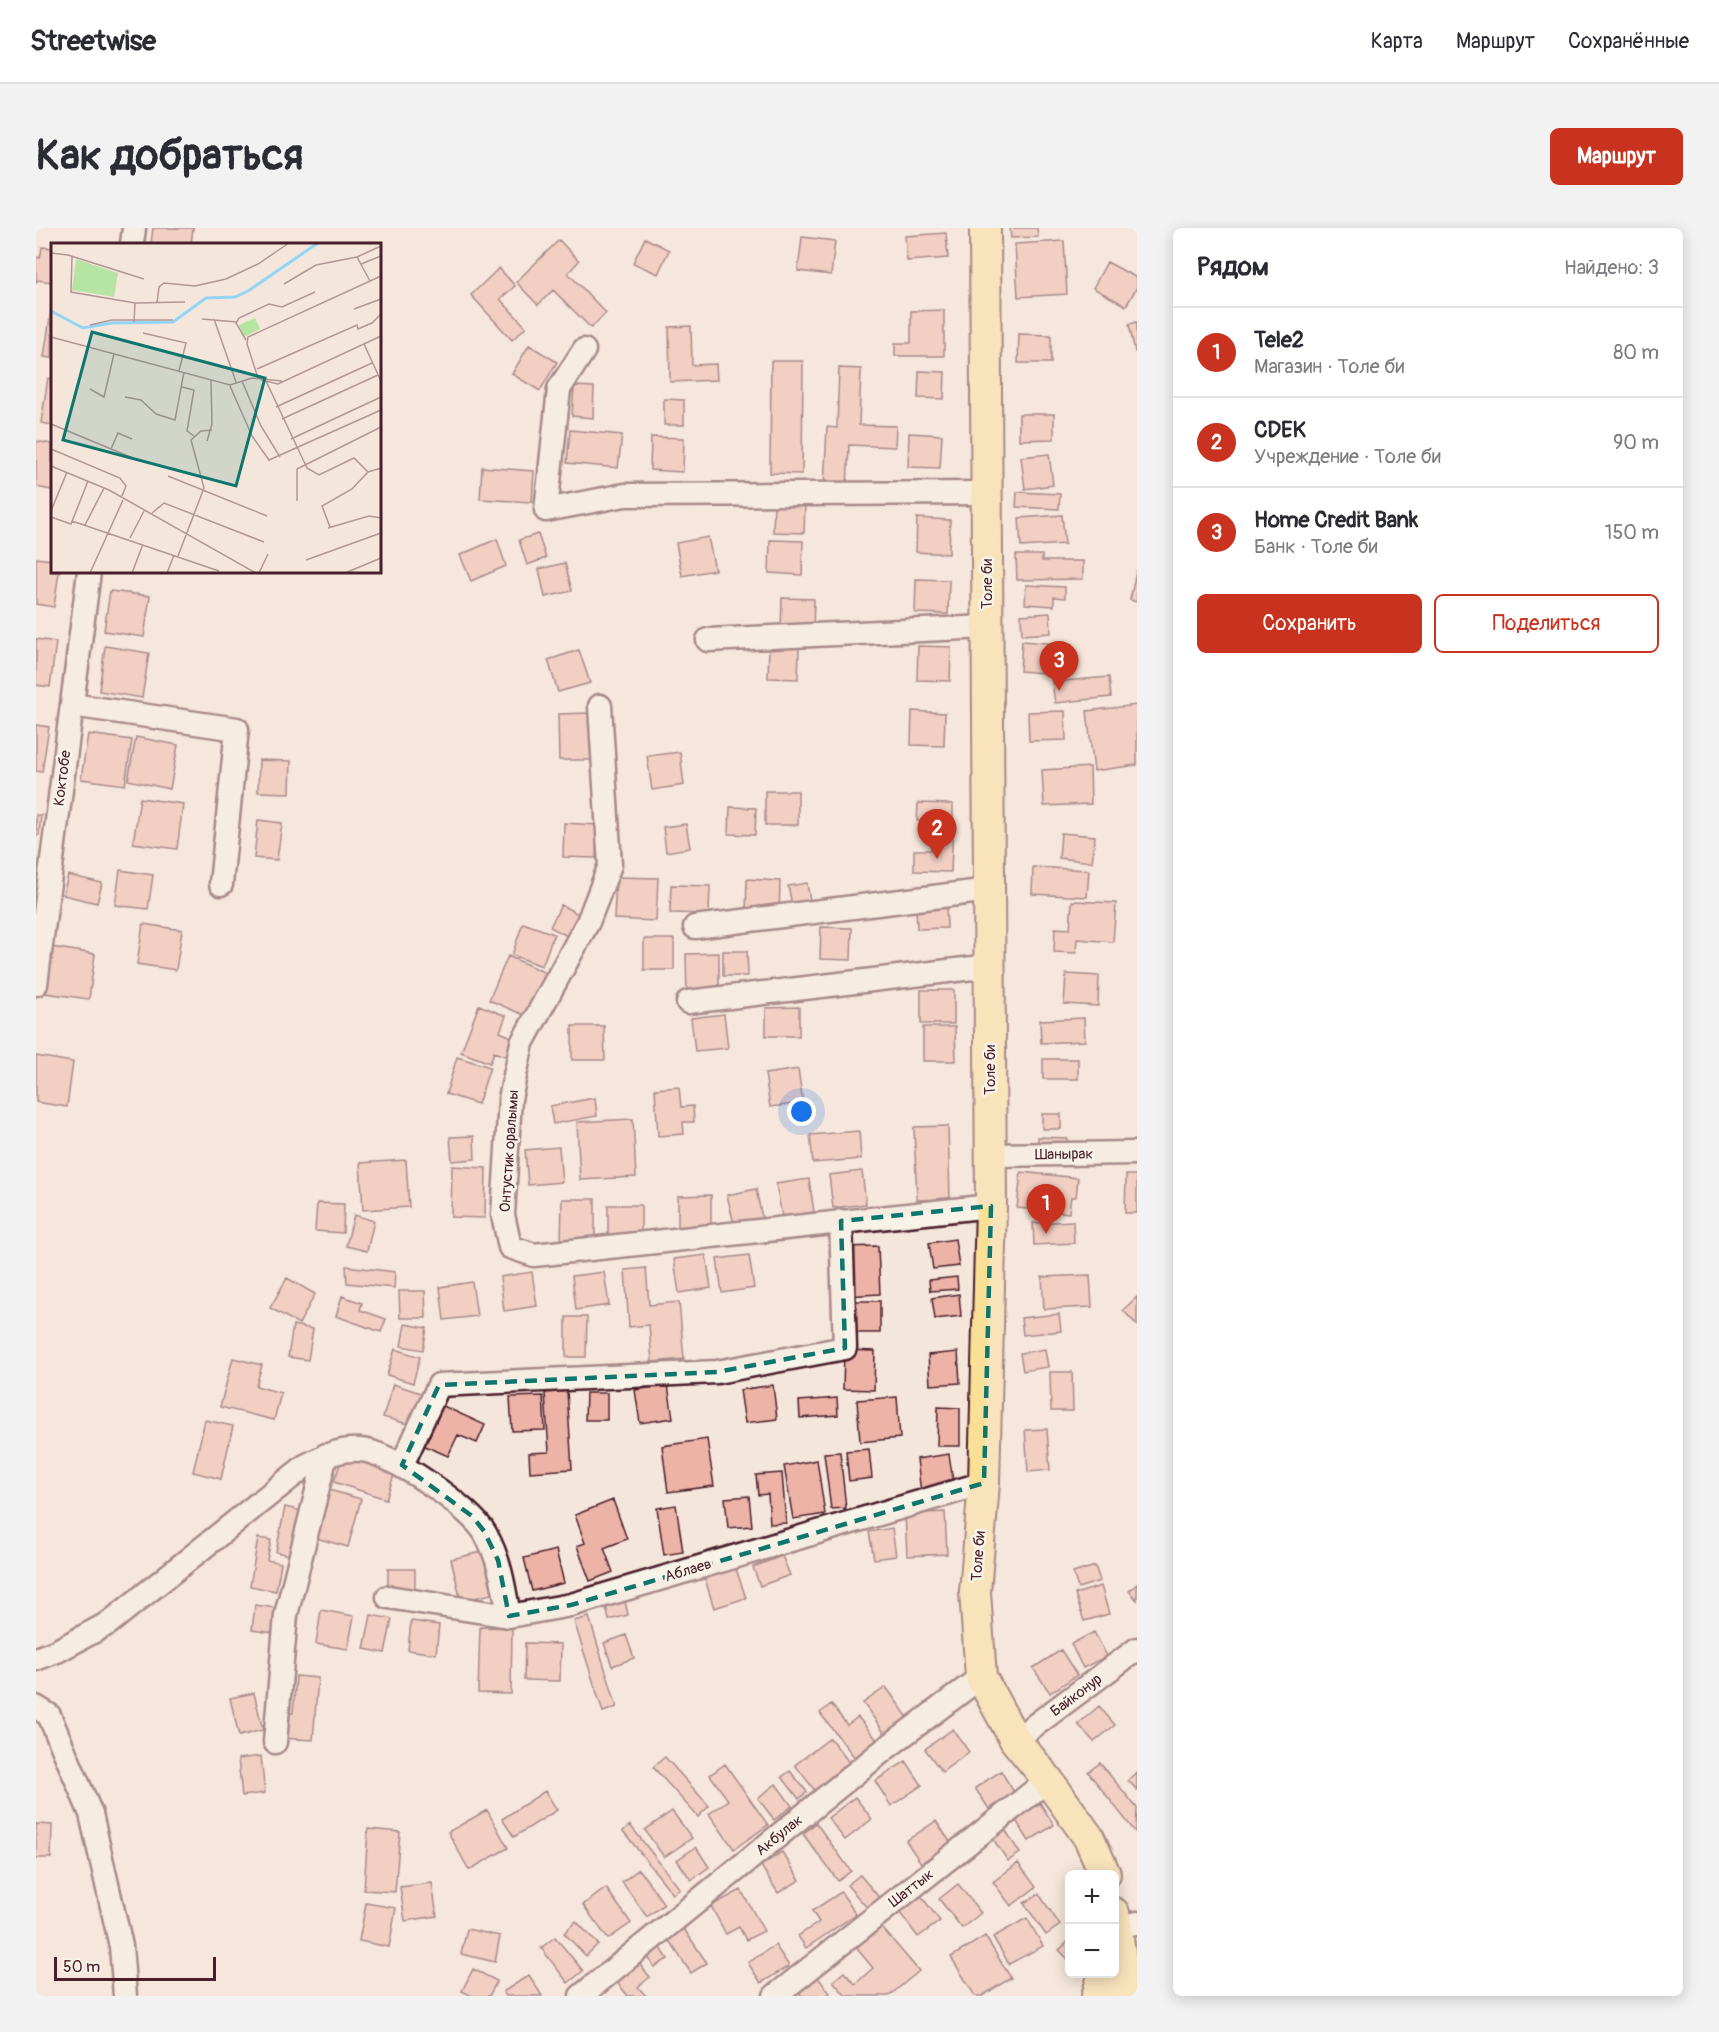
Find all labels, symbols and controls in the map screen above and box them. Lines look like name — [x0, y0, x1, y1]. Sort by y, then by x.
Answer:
text: Streetwise — [30, 24, 156, 59]
text: Карта — [1371, 28, 1423, 55]
text: Маршрут — [1456, 28, 1535, 55]
text: Сохранённые — [1568, 28, 1689, 55]
button: Маршрут — [1550, 128, 1683, 185]
text: Как добраться — [36, 130, 303, 182]
inset map — [51, 243, 381, 573]
text: Рядом — [1197, 251, 1269, 283]
text: Найдено: 3 — [1564, 255, 1659, 280]
text: Tele2 — [1254, 326, 1304, 354]
text: 1 — [1213, 340, 1220, 365]
text: 80 m — [1613, 340, 1659, 365]
text: Магазин · Толе би — [1254, 354, 1404, 379]
text: CDEK — [1254, 416, 1306, 444]
text: 2 — [1211, 430, 1222, 455]
text: 90 m — [1613, 430, 1659, 455]
text: Учреждение · Толе би — [1254, 444, 1441, 469]
text: Home Credit Bank — [1254, 506, 1418, 534]
text: 3 — [1211, 520, 1222, 545]
text: 150 m — [1605, 520, 1659, 545]
text: Банк · Толе би — [1254, 534, 1378, 559]
street label: Толе би — [978, 559, 997, 609]
button: Сохранить — [1197, 594, 1422, 653]
button: Поделиться — [1434, 594, 1659, 653]
pin: 3 — [1040, 642, 1078, 691]
street label: Коктобе — [50, 749, 75, 807]
pin: 2 — [918, 810, 956, 859]
street label: Толе би — [981, 1045, 1000, 1095]
street label: Онтустик оралымы — [496, 1089, 523, 1213]
your location — [787, 1097, 816, 1126]
street label: Шанырак — [1035, 1144, 1094, 1165]
pin: 1 — [1026, 1184, 1066, 1234]
street label: Толе би — [967, 1530, 990, 1582]
street label: Аблаев — [662, 1554, 714, 1587]
street label: Байконур — [1047, 1670, 1106, 1721]
street label: Акбулак — [752, 1811, 807, 1860]
street label: Шаттык — [885, 1865, 938, 1912]
map controls — [1065, 1870, 1119, 1978]
button: + — [1065, 1870, 1119, 1924]
button: − — [1065, 1924, 1119, 1978]
scale bar — [54, 1954, 216, 1982]
text: 50 m — [63, 1957, 100, 1977]

